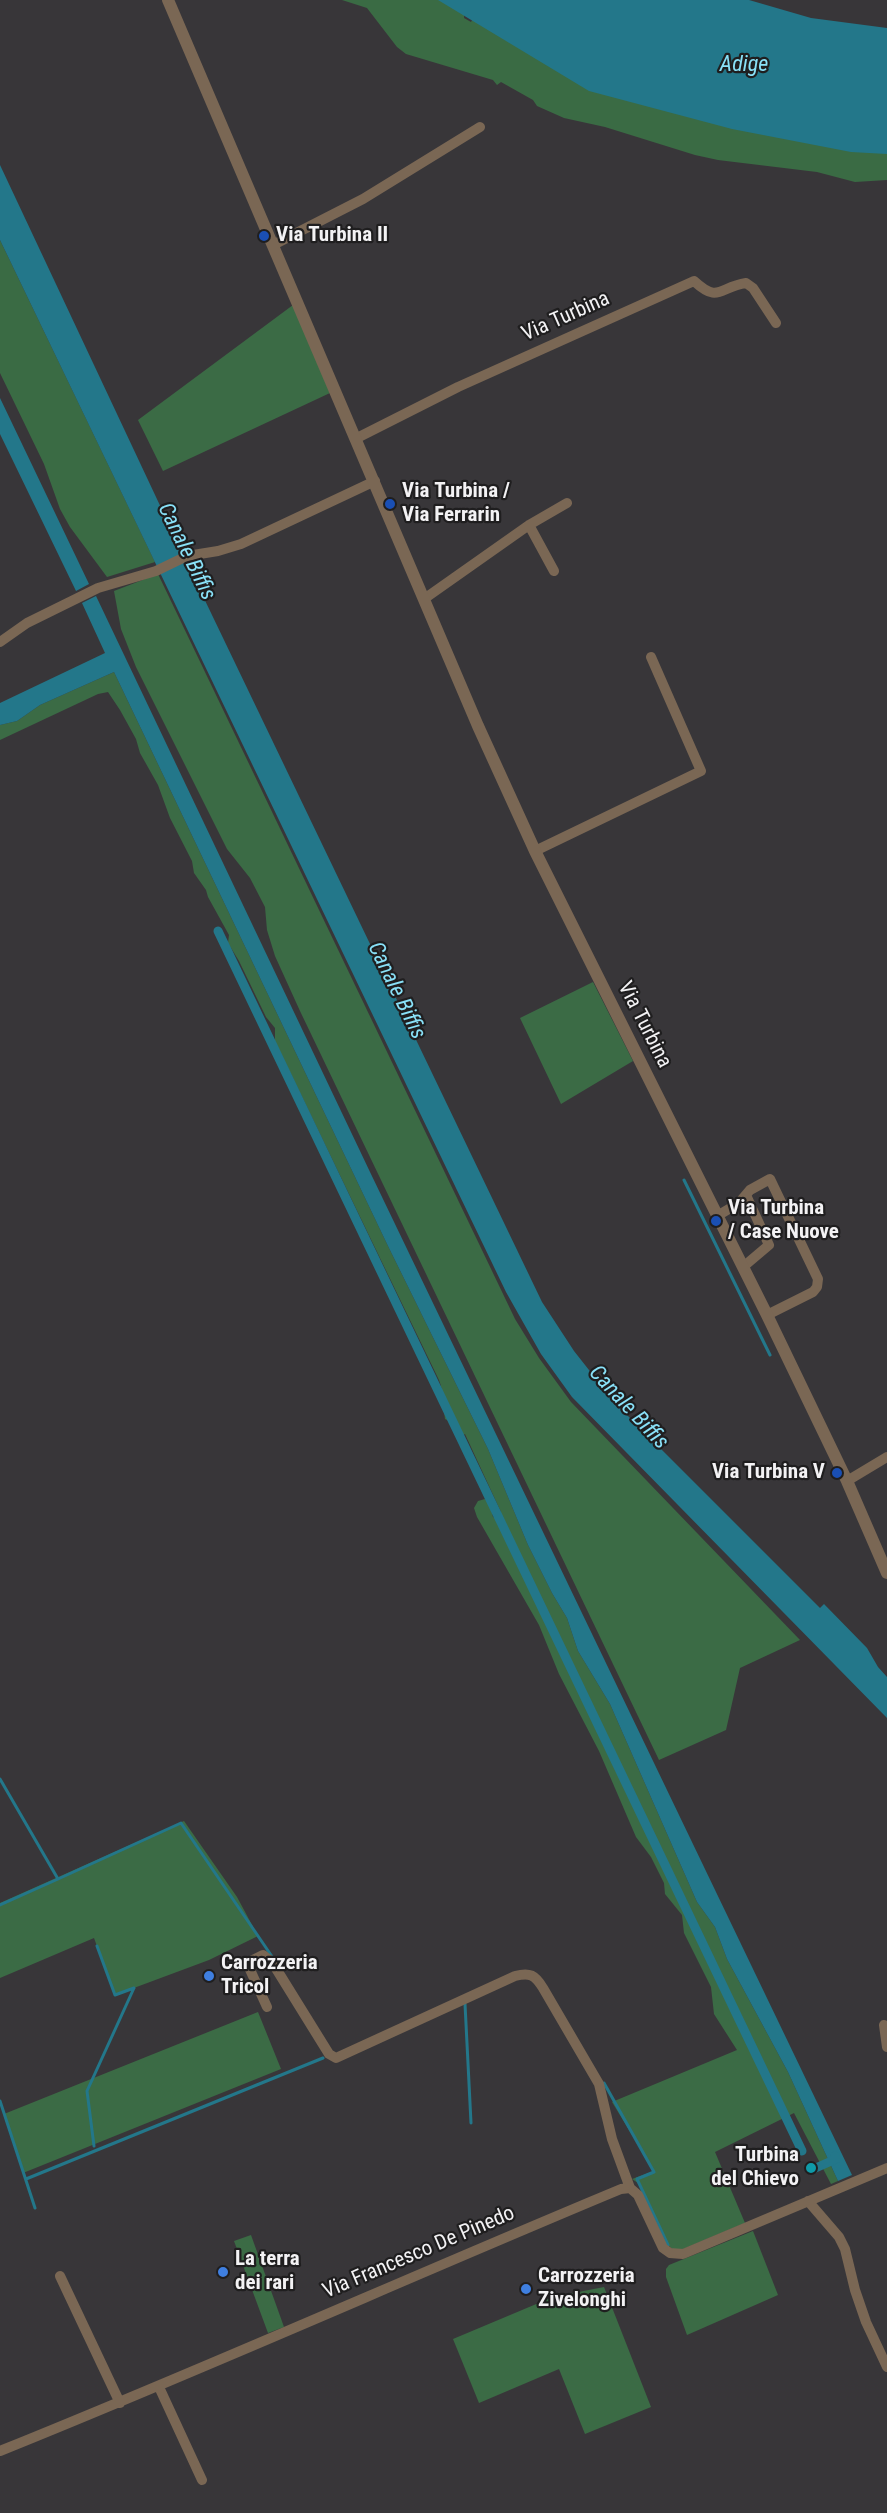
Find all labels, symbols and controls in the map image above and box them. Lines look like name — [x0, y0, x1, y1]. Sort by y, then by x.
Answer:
water label: Adige — [720, 52, 768, 78]
place label: Via Turbina II — [276, 223, 388, 249]
marker: Via Turbina II — [257, 229, 271, 243]
street label: Via Turbina — [518, 286, 614, 348]
place label: Via Turbina / Via Ferrarin — [402, 479, 510, 529]
marker: Via Turbina / Via Ferrarin — [383, 497, 397, 511]
water label: Canale Biffis — [151, 499, 221, 605]
water label: Canale Biffis — [361, 938, 431, 1044]
street label: Via Turbina — [612, 978, 676, 1072]
place label: Via Turbina / Case Nuove — [728, 1196, 839, 1246]
marker: Via Turbina / Case Nuove — [709, 1214, 723, 1228]
water label: Canale Biffis — [583, 1361, 673, 1455]
place label: Via Turbina V — [712, 1460, 825, 1486]
marker: Via Turbina V — [830, 1466, 844, 1480]
place label: Carrozzeria Tricol — [221, 1951, 318, 2001]
marker: Carrozzeria Tricol — [202, 1969, 216, 1983]
place label: Turbina del Chievo — [711, 2143, 799, 2193]
marker: Turbina del Chievo — [804, 2161, 818, 2175]
street label: Via Francesco De Pinedo — [319, 2201, 519, 2305]
place label: La terra dei rari — [235, 2247, 300, 2297]
place label: Carrozzeria Zivelonghi — [538, 2264, 635, 2314]
marker: La terra dei rari — [216, 2265, 230, 2279]
marker: Carrozzeria Zivelonghi — [519, 2282, 533, 2296]

